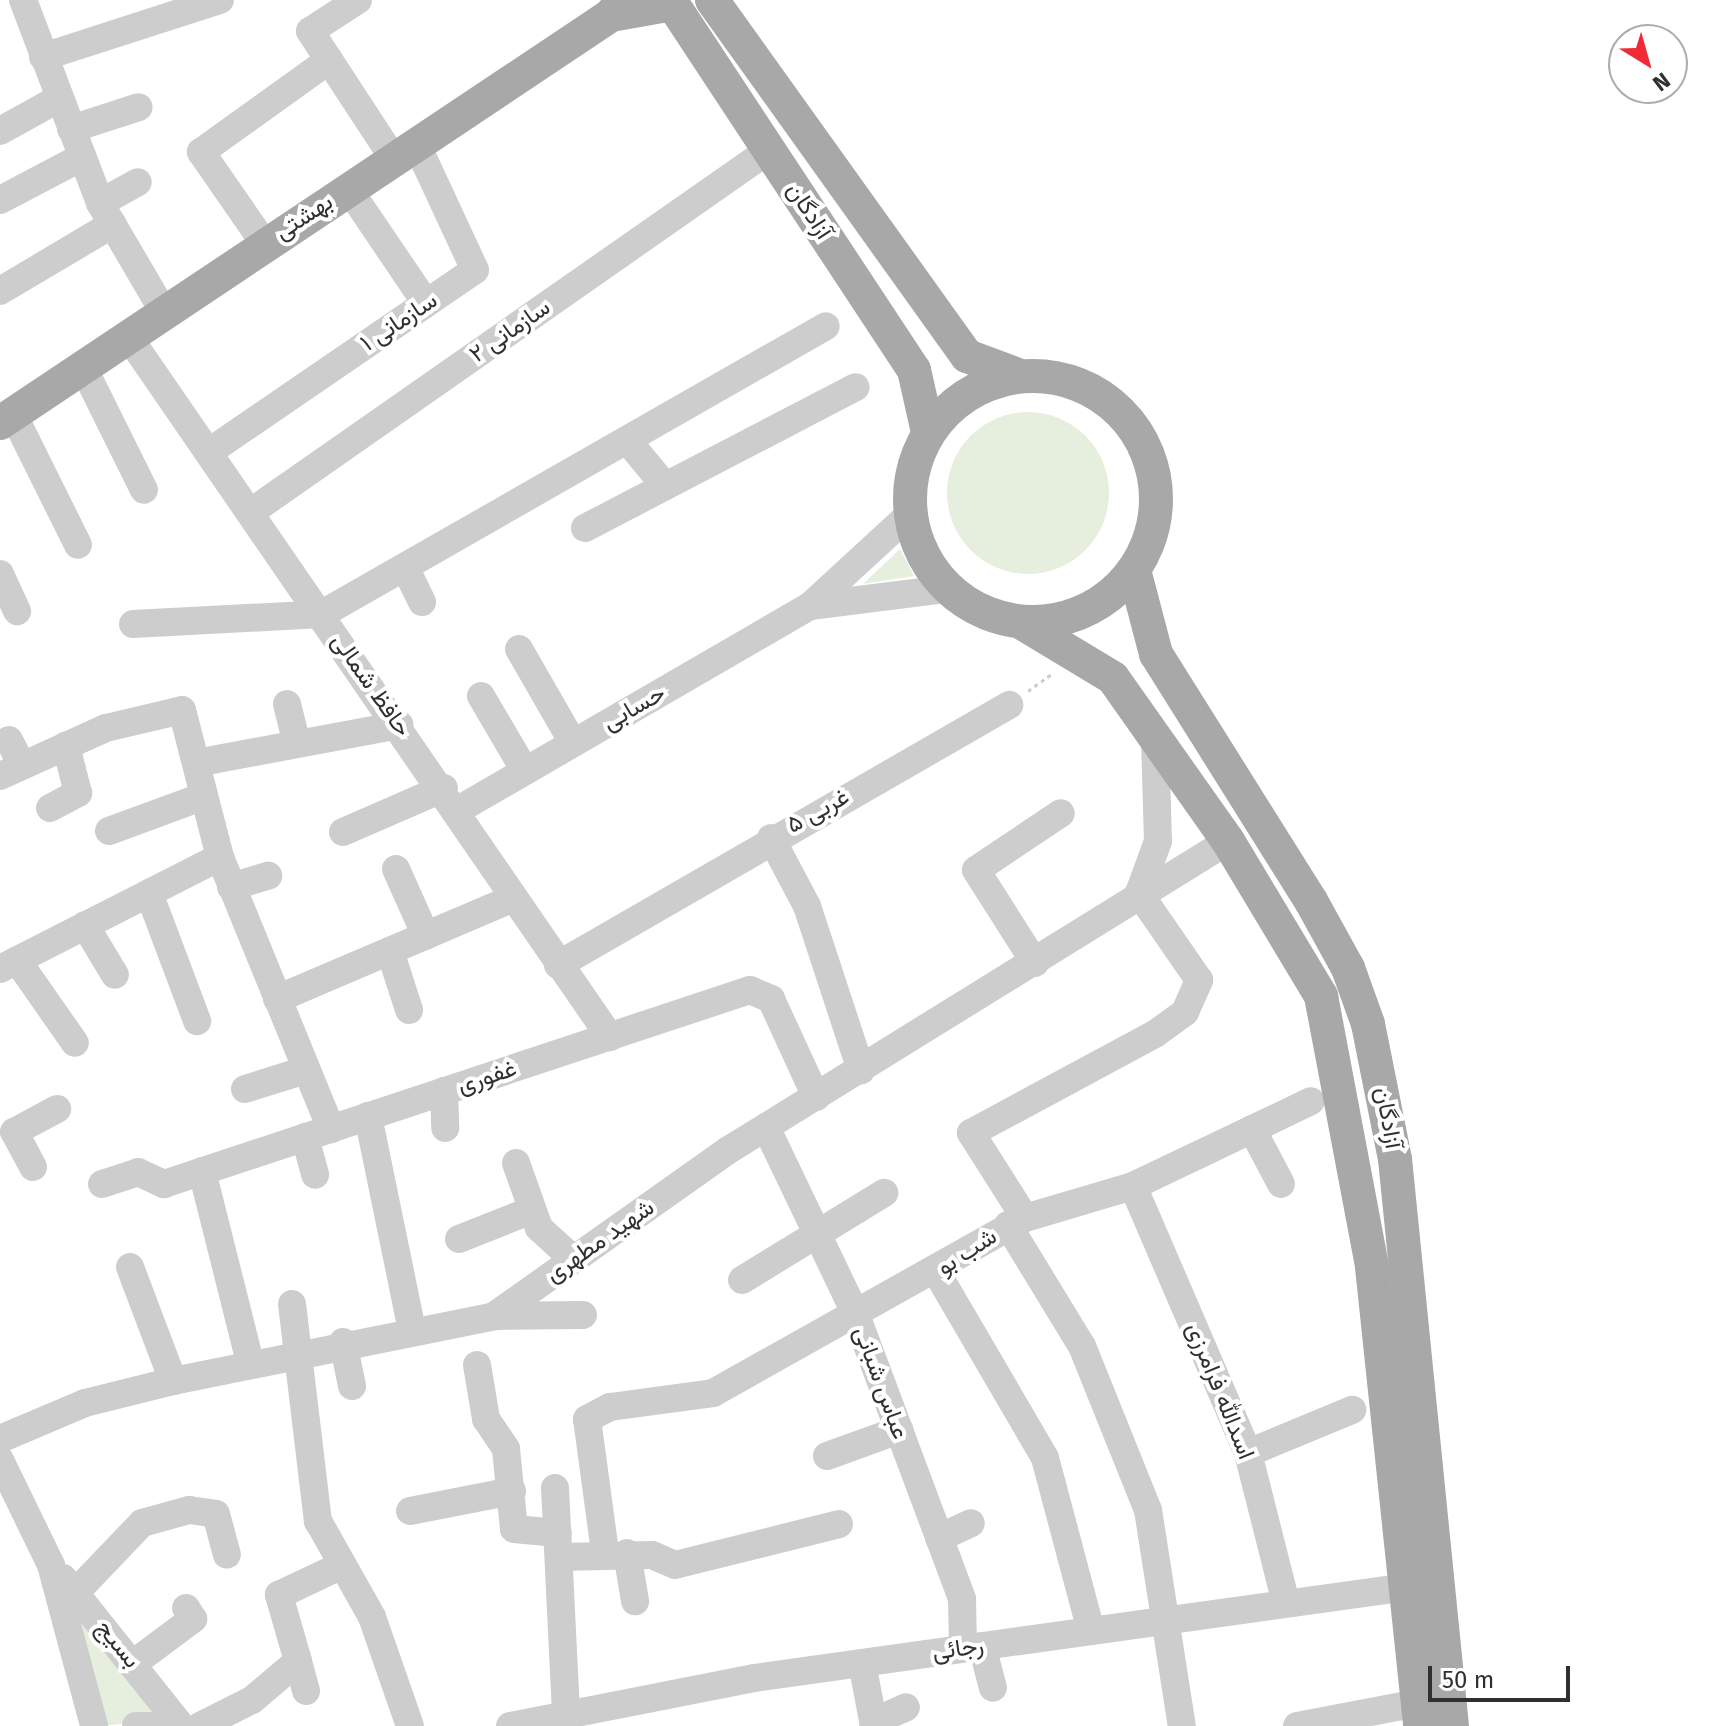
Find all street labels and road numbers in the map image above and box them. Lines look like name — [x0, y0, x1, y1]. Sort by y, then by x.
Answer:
street label: آزادگان — [780, 177, 838, 245]
street label: بهشتی — [270, 188, 338, 246]
street label: سازمانی ۱ — [355, 286, 443, 358]
street label: سازمانی ۲ — [464, 293, 556, 369]
street label: حافظ شمالی — [325, 628, 417, 742]
street label: حسابی — [598, 679, 670, 737]
street label: ۵ غربی — [782, 782, 854, 840]
street label: غفوری — [454, 1054, 520, 1100]
street label: آزادگان — [1368, 1085, 1408, 1151]
street label: شهید مطهری — [540, 1193, 660, 1289]
street label: شب بو — [932, 1222, 1002, 1282]
street label: اسدالله فرامرزی — [1180, 1318, 1260, 1464]
street label: عباس شبانی — [847, 1323, 915, 1443]
street label: بسیج — [90, 1614, 146, 1674]
street label: رجائی — [930, 1631, 986, 1667]

